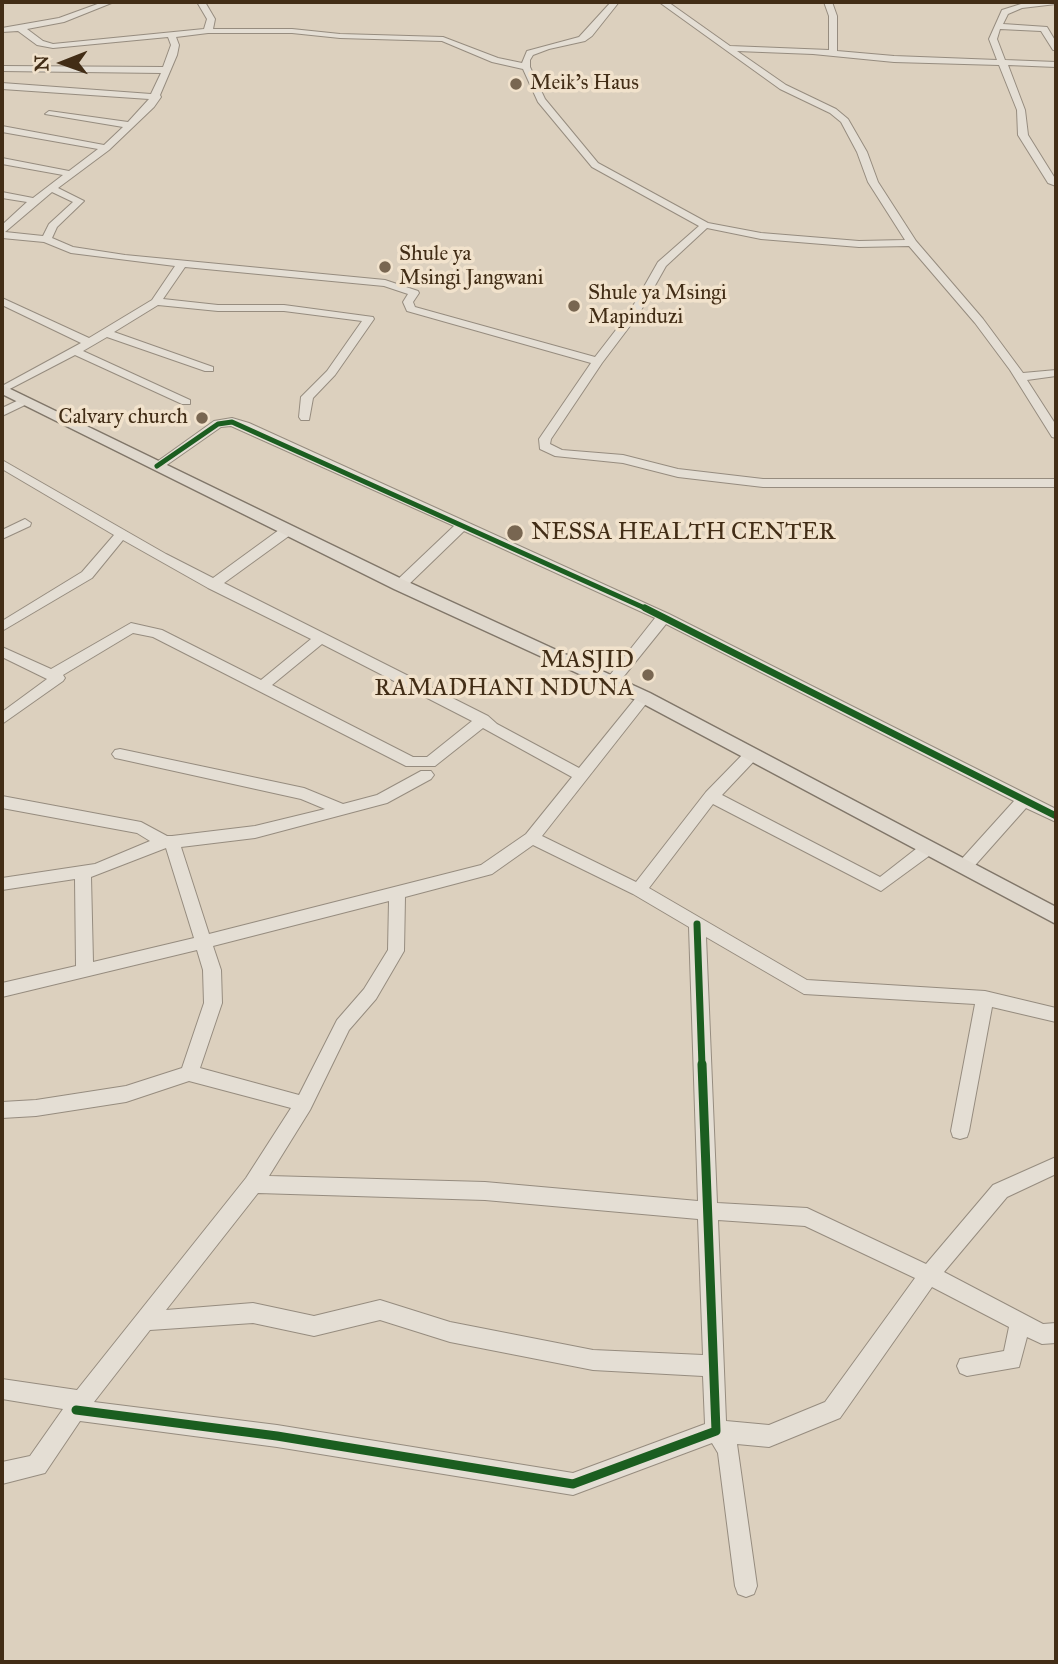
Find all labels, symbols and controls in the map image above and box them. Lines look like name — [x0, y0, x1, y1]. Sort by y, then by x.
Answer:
north arrow — [28, 28, 98, 98]
text: N — [30, 55, 53, 72]
place label: Meik's Haus — [530, 71, 639, 97]
marker: Meik's Haus — [508, 76, 524, 92]
place label: Shule ya Msingi Jangwani — [399, 242, 544, 292]
marker: Shule ya Msingi Jangwani — [377, 259, 393, 275]
place label: Shule ya Msingi Mapinduzi — [588, 281, 727, 331]
marker: Shule ya Msingi Mapinduzi — [566, 298, 582, 314]
place label: Calvary church — [58, 405, 188, 431]
marker: Calvary church — [194, 410, 210, 426]
place label: NESSA HEALTH CENTER — [531, 519, 836, 547]
marker: NESSA HEALTH CENTER — [505, 523, 525, 543]
place label: MASJID RAMADHANI NDUNA — [374, 647, 634, 703]
marker: MASJID RAMADHANI NDUNA — [640, 667, 656, 683]

